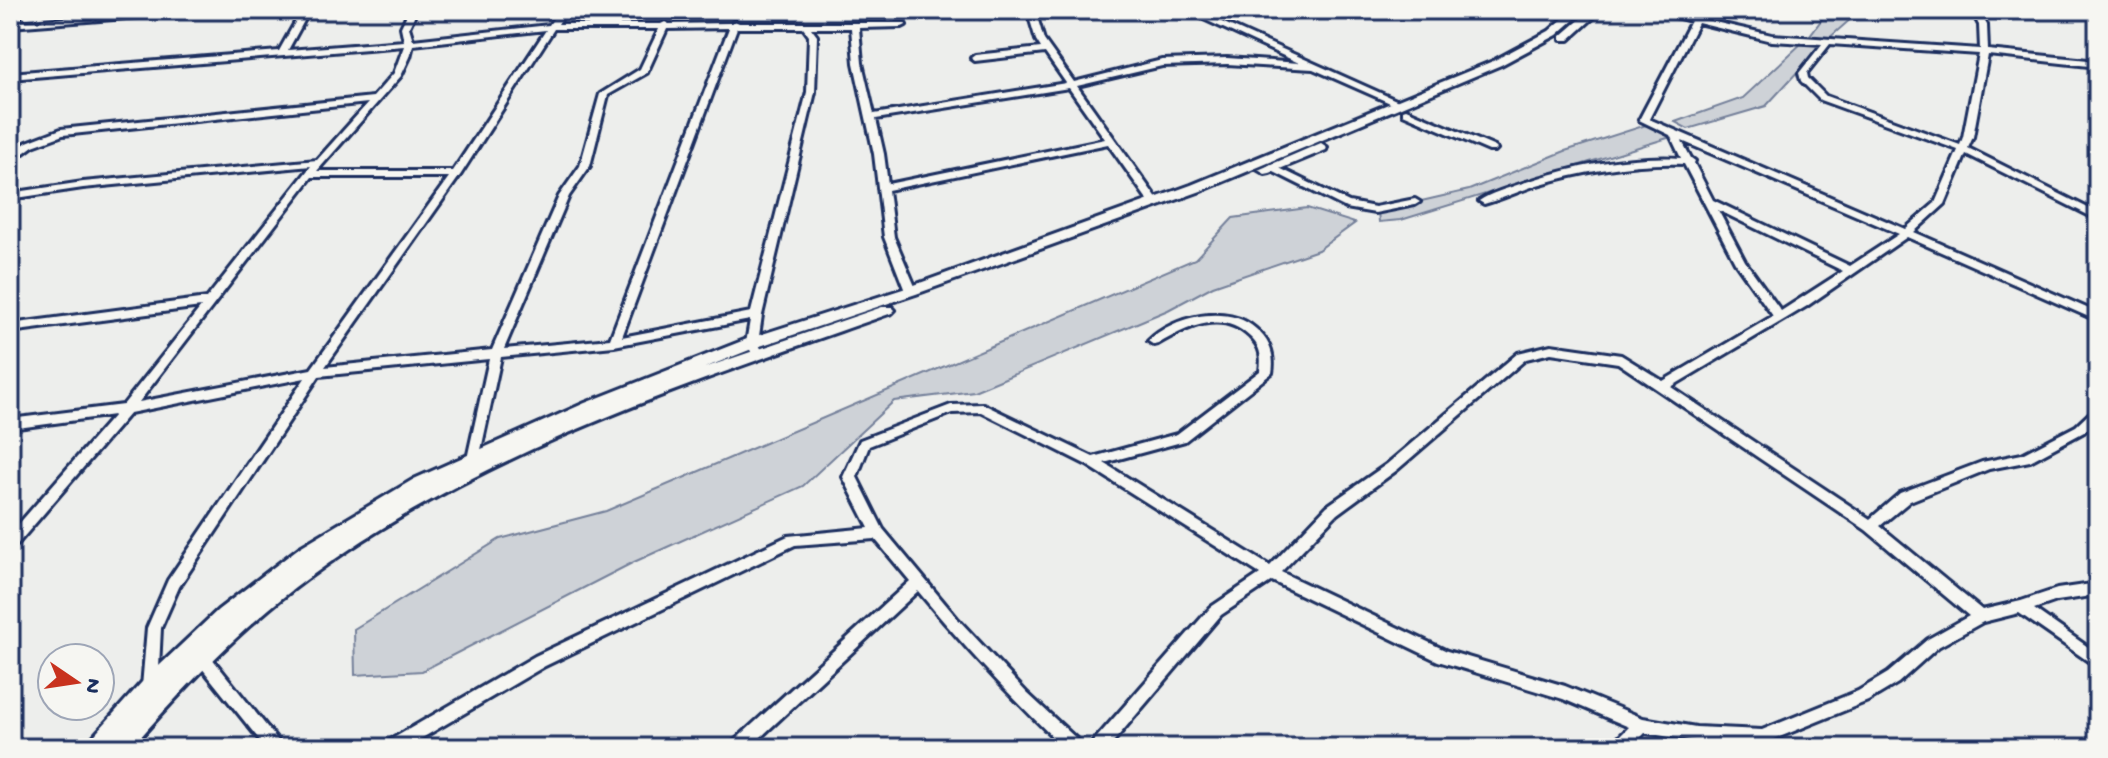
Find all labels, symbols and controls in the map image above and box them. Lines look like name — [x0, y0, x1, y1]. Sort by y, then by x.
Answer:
north arrow — [36, 642, 116, 722]
text: N — [77, 676, 106, 696]

